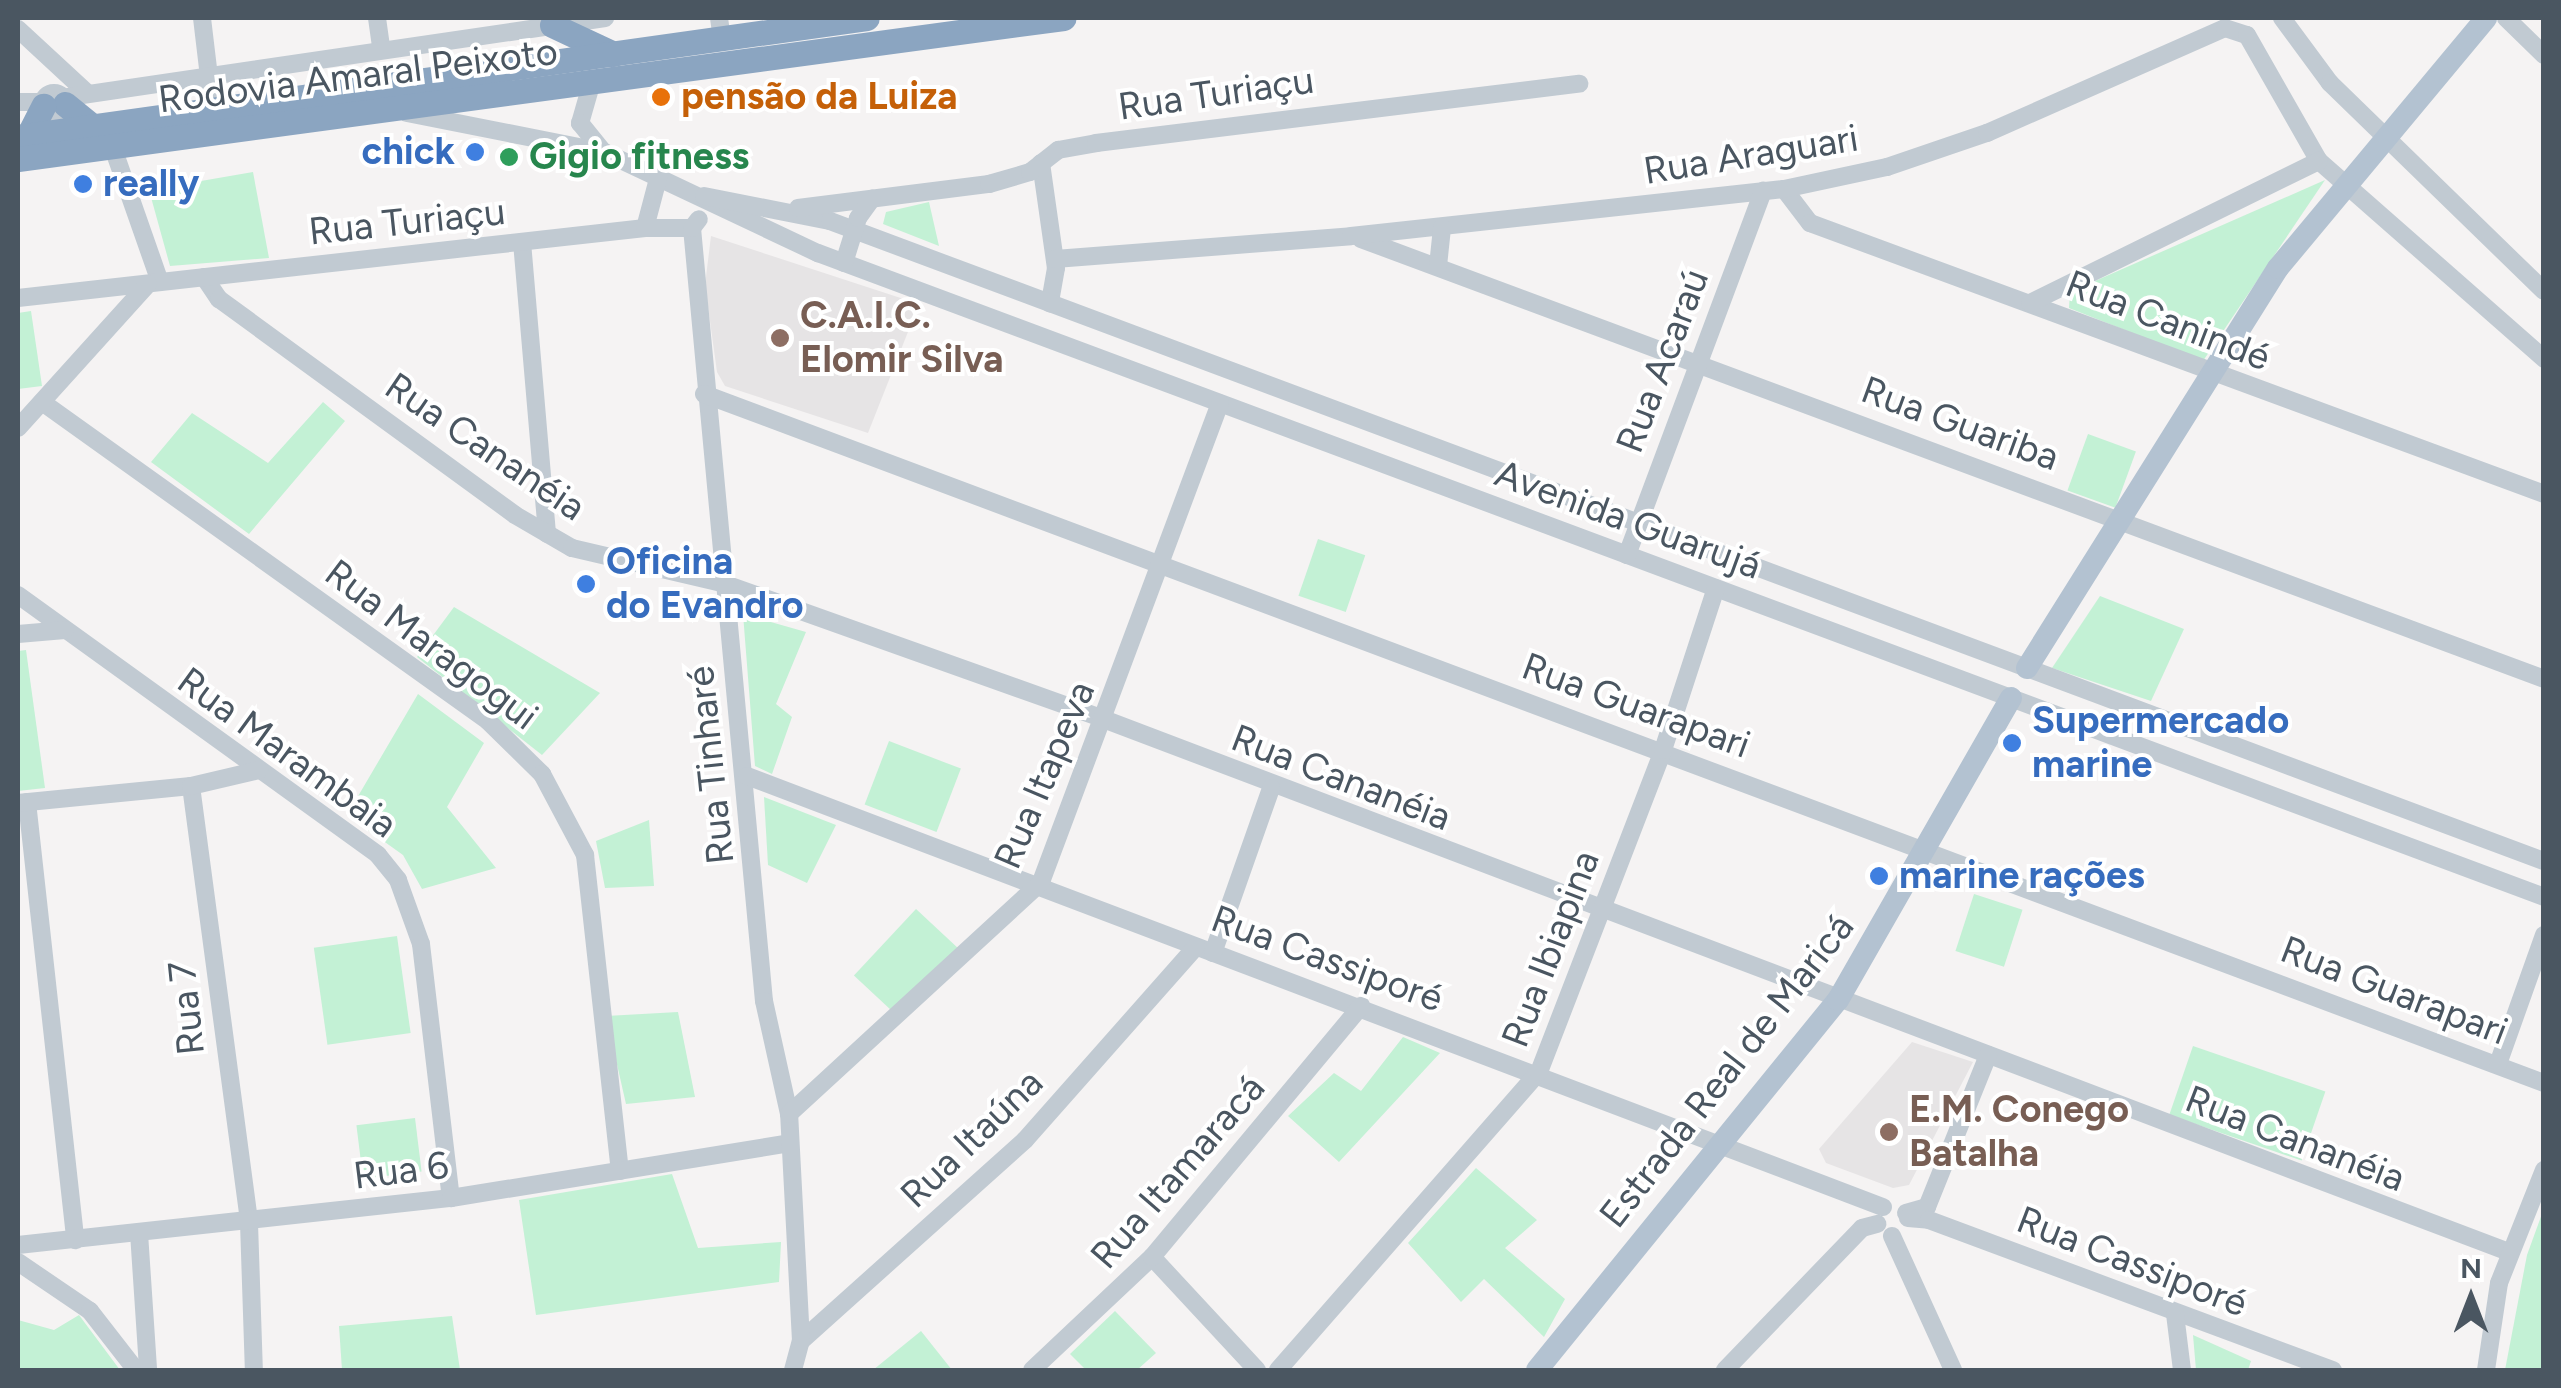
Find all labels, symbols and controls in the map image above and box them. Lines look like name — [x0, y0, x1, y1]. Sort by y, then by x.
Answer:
street label: Rodovia Amaral Peixoto — [156, 29, 560, 123]
street label: Rua Turiaçu — [1115, 58, 1317, 130]
place label: pensão da Luiza — [681, 74, 958, 120]
marker: pensão da Luiza — [650, 86, 672, 108]
street label: Rua Araguari — [1641, 116, 1861, 194]
place label: chick — [361, 129, 455, 175]
place label: Gigio fitness — [529, 134, 749, 180]
marker: chick — [464, 141, 486, 163]
marker: Gigio fitness — [498, 146, 520, 168]
place label: really — [103, 161, 199, 207]
marker: really — [72, 173, 94, 195]
street label: Rua Turiaçu — [307, 189, 507, 255]
street label: Rua Canindé — [2060, 261, 2276, 381]
street label: Rua Acaraú — [1607, 263, 1719, 459]
place label: C.A.I.C. Elomir Silva — [800, 293, 1003, 382]
marker: C.A.I.C. Elomir Silva — [769, 327, 791, 349]
street label: Rua Cananéia — [376, 363, 594, 531]
street label: Rua Guariba — [1855, 367, 2065, 481]
street label: Avenida Guarujá — [1489, 451, 1767, 589]
place label: Oficina do Evandro — [606, 539, 804, 628]
street label: Rua Maragogui — [316, 550, 546, 740]
marker: Oficina do Evandro — [575, 573, 597, 595]
street label: Rua Guarapari — [1516, 644, 1756, 768]
street label: Rua Marambaia — [169, 658, 405, 848]
street label: Rua Tinharé — [678, 664, 744, 866]
street label: Rua Itapeva — [985, 674, 1105, 876]
place label: Supermercado marine — [2032, 698, 2289, 788]
street label: Rua Cananéia — [1225, 715, 1457, 841]
marker: Supermercado marine — [2001, 732, 2023, 754]
street label: Rua Ibiapina — [1493, 844, 1609, 1054]
place label: marine rações — [1899, 853, 2145, 899]
marker: marine rações — [1868, 865, 1890, 887]
street label: Rua Cassiporé — [1205, 896, 1449, 1022]
street label: Estrada Real de Maricá — [1591, 905, 1863, 1237]
street label: Rua Guarapari — [2274, 927, 2514, 1055]
street label: Rua 7 — [159, 959, 215, 1057]
street label: Rua Itaúna — [892, 1060, 1052, 1218]
street label: Rua Itamaracá — [1082, 1066, 1274, 1278]
street label: Rua Cananéia — [2179, 1076, 2411, 1202]
place label: E.M. Conego Batalha — [1909, 1087, 2129, 1176]
marker: E.M. Conego Batalha — [1878, 1121, 1900, 1143]
street label: Rua 6 — [351, 1143, 451, 1199]
street label: Rua Cassiporé — [2010, 1197, 2254, 1327]
north arrow — [2421, 1248, 2521, 1348]
text: N — [2460, 1251, 2482, 1285]

